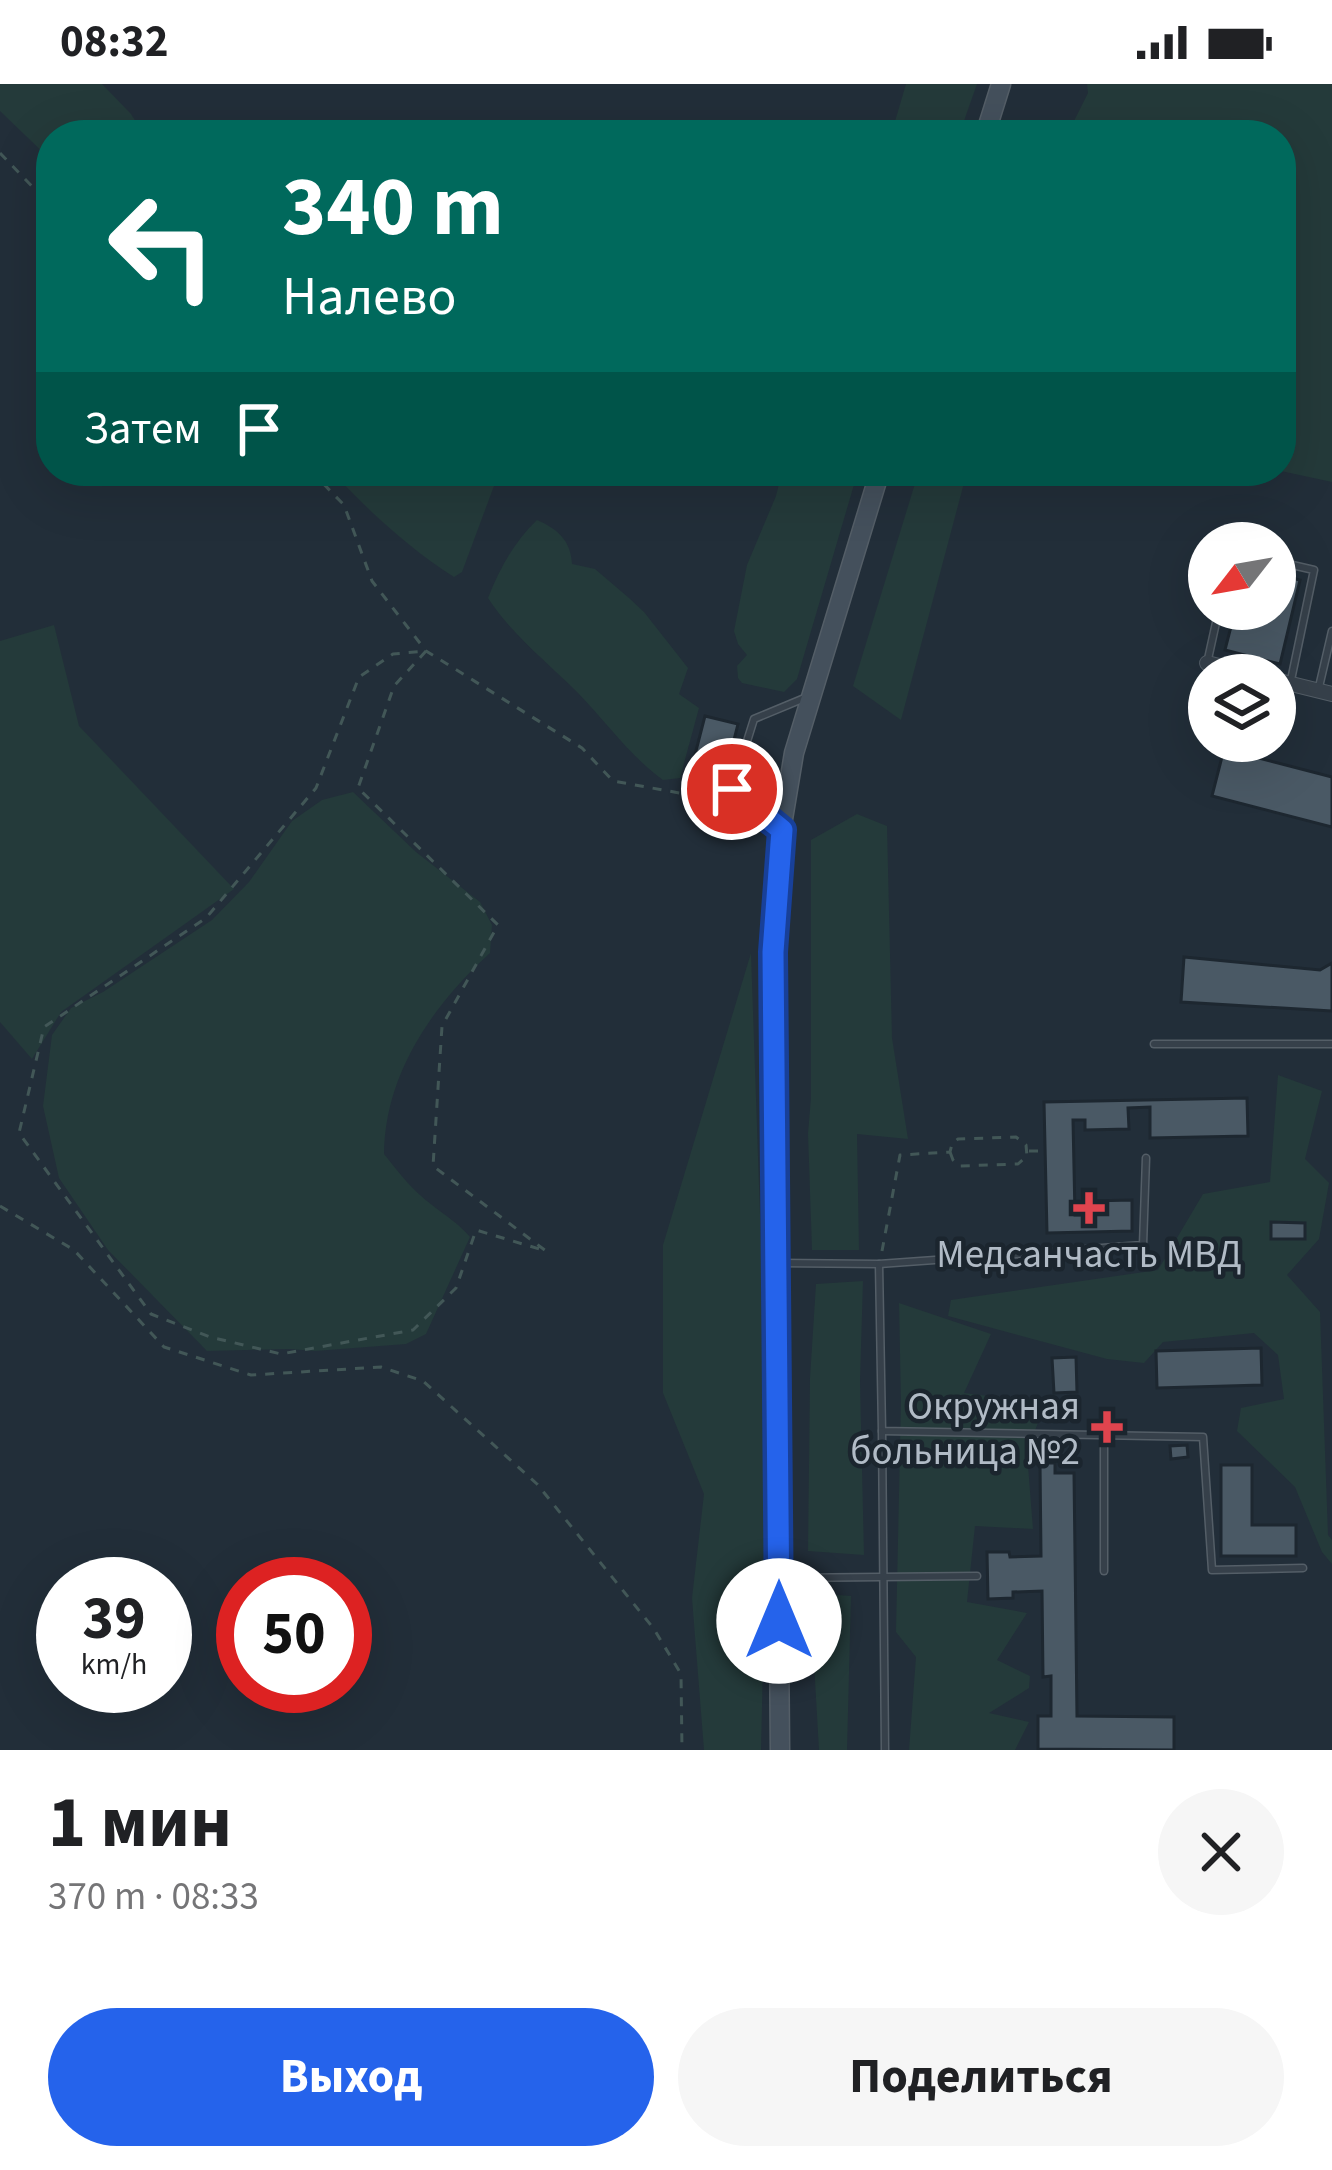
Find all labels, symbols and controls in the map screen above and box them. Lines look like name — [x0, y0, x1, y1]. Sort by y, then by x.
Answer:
text: 08:32 — [60, 10, 169, 74]
text: 340 m — [282, 148, 504, 268]
icon: left — [84, 168, 240, 324]
text: Налево — [282, 259, 457, 336]
icon: arrive — [226, 396, 292, 462]
text: Затем — [84, 397, 202, 461]
north arrow — [1188, 522, 1296, 630]
map controls — [1188, 522, 1296, 762]
button: layers — [1188, 654, 1296, 762]
pin — [681, 738, 783, 840]
icon: arrive — [699, 756, 765, 822]
marker: Медсанчасть МВД — [1073, 1192, 1105, 1224]
place label: Медсанчасть МВД — [936, 1227, 1242, 1283]
place label: Окружная больница №2 — [850, 1379, 1080, 1480]
marker: Окружная больница №2 — [1091, 1411, 1123, 1443]
speed limit sign: 50 — [216, 1557, 372, 1713]
position arrow — [716, 1558, 842, 1684]
text: 39 — [82, 1577, 146, 1662]
text: km/h — [81, 1643, 147, 1686]
text: 1 мин — [48, 1772, 232, 1875]
button: close — [1158, 1789, 1284, 1915]
text: 370 m · 08:33 — [48, 1869, 259, 1925]
button: Выход — [48, 2008, 654, 2146]
button: Поделиться — [678, 2008, 1284, 2146]

